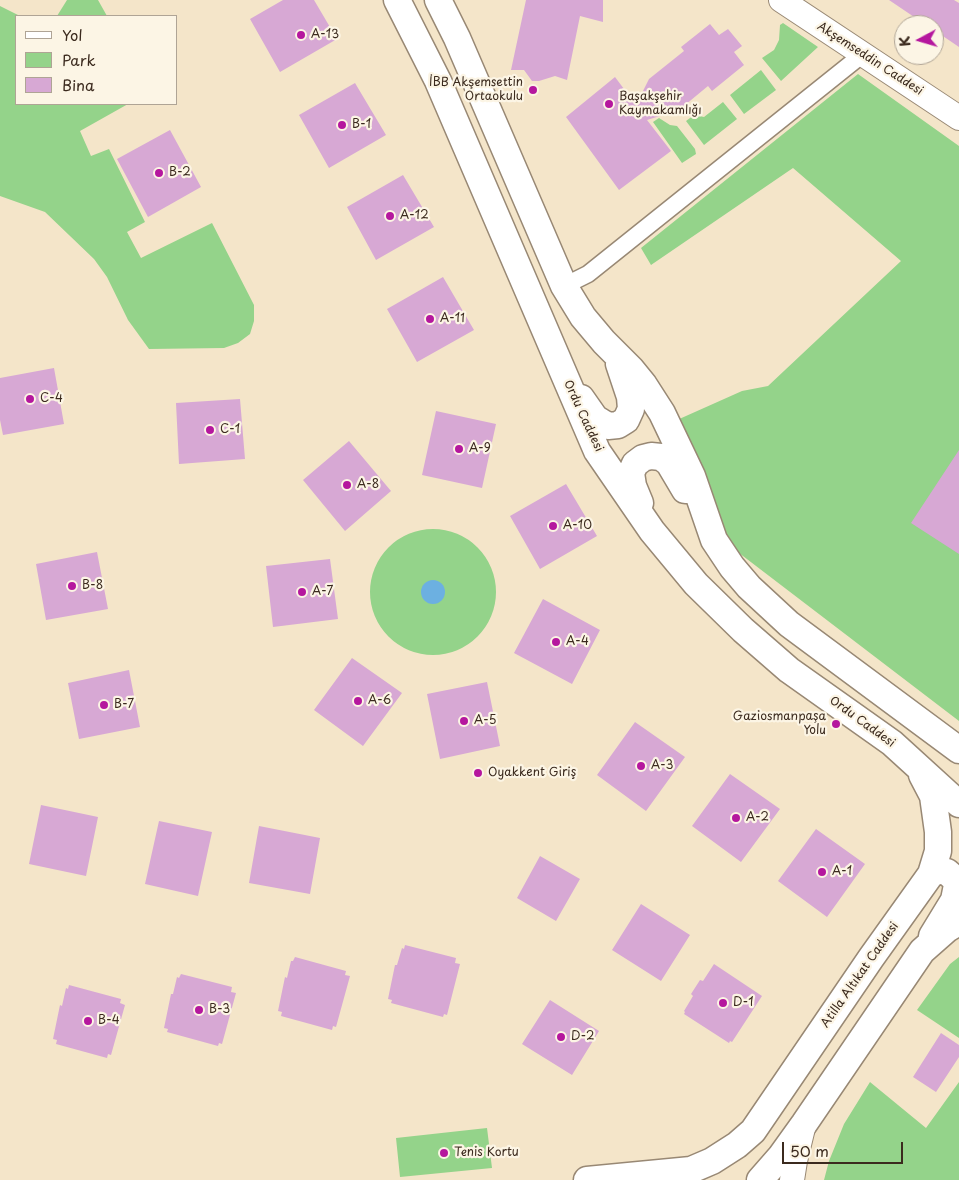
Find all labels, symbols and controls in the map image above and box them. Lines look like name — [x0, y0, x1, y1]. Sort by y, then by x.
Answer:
legend — [15, 15, 178, 105]
north arrow — [894, 15, 944, 65]
street label: Akşemseddin Caddesi — [814, 19, 926, 99]
text: Yol — [62, 23, 83, 46]
place label: A-13 — [311, 28, 339, 42]
marker: A-13 — [295, 29, 307, 41]
text: K — [894, 35, 916, 48]
text: Park — [62, 48, 96, 71]
text: Bina — [62, 73, 94, 96]
place label: İBB Akşemsettin Ortaokulu — [429, 76, 523, 104]
marker: İBB Akşemsettin Ortaokulu — [527, 84, 539, 96]
place label: Başakşehir Kaymakamlığı — [619, 90, 702, 118]
marker: Başakşehir Kaymakamlığı — [603, 98, 615, 110]
place label: B-1 — [352, 118, 371, 132]
marker: B-1 — [336, 119, 348, 131]
place label: B-2 — [169, 166, 191, 180]
marker: B-2 — [153, 167, 165, 179]
place label: A-12 — [400, 209, 429, 223]
marker: A-12 — [384, 210, 396, 222]
place label: A-11 — [440, 312, 465, 326]
marker: A-11 — [424, 313, 436, 325]
street label: Ordu Caddesi — [560, 378, 606, 454]
place label: C-4 — [40, 392, 63, 406]
marker: C-4 — [24, 393, 36, 405]
place label: C-1 — [220, 423, 240, 437]
marker: C-1 — [204, 424, 216, 436]
place label: A-9 — [469, 442, 491, 456]
marker: A-9 — [453, 443, 465, 455]
place label: A-8 — [357, 478, 379, 492]
marker: A-8 — [341, 479, 353, 491]
place label: A-10 — [563, 519, 592, 533]
marker: A-10 — [547, 520, 559, 532]
place label: B-8 — [82, 579, 103, 593]
marker: B-8 — [66, 580, 78, 592]
place label: A-7 — [312, 585, 333, 599]
marker: A-7 — [296, 586, 308, 598]
place label: A-4 — [566, 635, 589, 649]
marker: A-4 — [550, 636, 562, 648]
street label: Ordu Caddesi — [826, 693, 898, 751]
place label: A-6 — [368, 694, 391, 708]
marker: A-6 — [352, 695, 364, 707]
place label: B-7 — [114, 698, 134, 712]
marker: B-7 — [98, 699, 110, 711]
place label: Gaziosmanpaşa Yolu — [733, 710, 826, 738]
place label: A-5 — [474, 714, 497, 728]
marker: A-5 — [458, 715, 470, 727]
marker: Gaziosmanpaşa Yolu — [830, 718, 842, 730]
place label: A-3 — [651, 759, 673, 773]
marker: A-3 — [635, 760, 647, 772]
place label: Oyakkent Giriş — [488, 766, 576, 780]
marker: Oyakkent Giriş — [472, 767, 484, 779]
place label: A-2 — [746, 811, 769, 825]
marker: A-2 — [730, 812, 742, 824]
place label: A-1 — [832, 865, 852, 879]
marker: A-1 — [816, 866, 828, 878]
street label: Atilla Altıkat Caddesi — [818, 920, 902, 1030]
place label: D-1 — [733, 996, 754, 1010]
marker: D-1 — [717, 997, 729, 1009]
place label: B-3 — [209, 1003, 230, 1017]
marker: B-3 — [193, 1004, 205, 1016]
place label: B-4 — [98, 1014, 120, 1028]
marker: B-4 — [82, 1015, 94, 1027]
place label: D-2 — [571, 1030, 594, 1044]
marker: D-2 — [555, 1031, 567, 1043]
scale bar — [784, 1132, 905, 1164]
text: 50 m — [790, 1139, 829, 1162]
place label: Tenis Kortu — [454, 1146, 519, 1160]
marker: Tenis Kortu — [438, 1147, 450, 1159]

